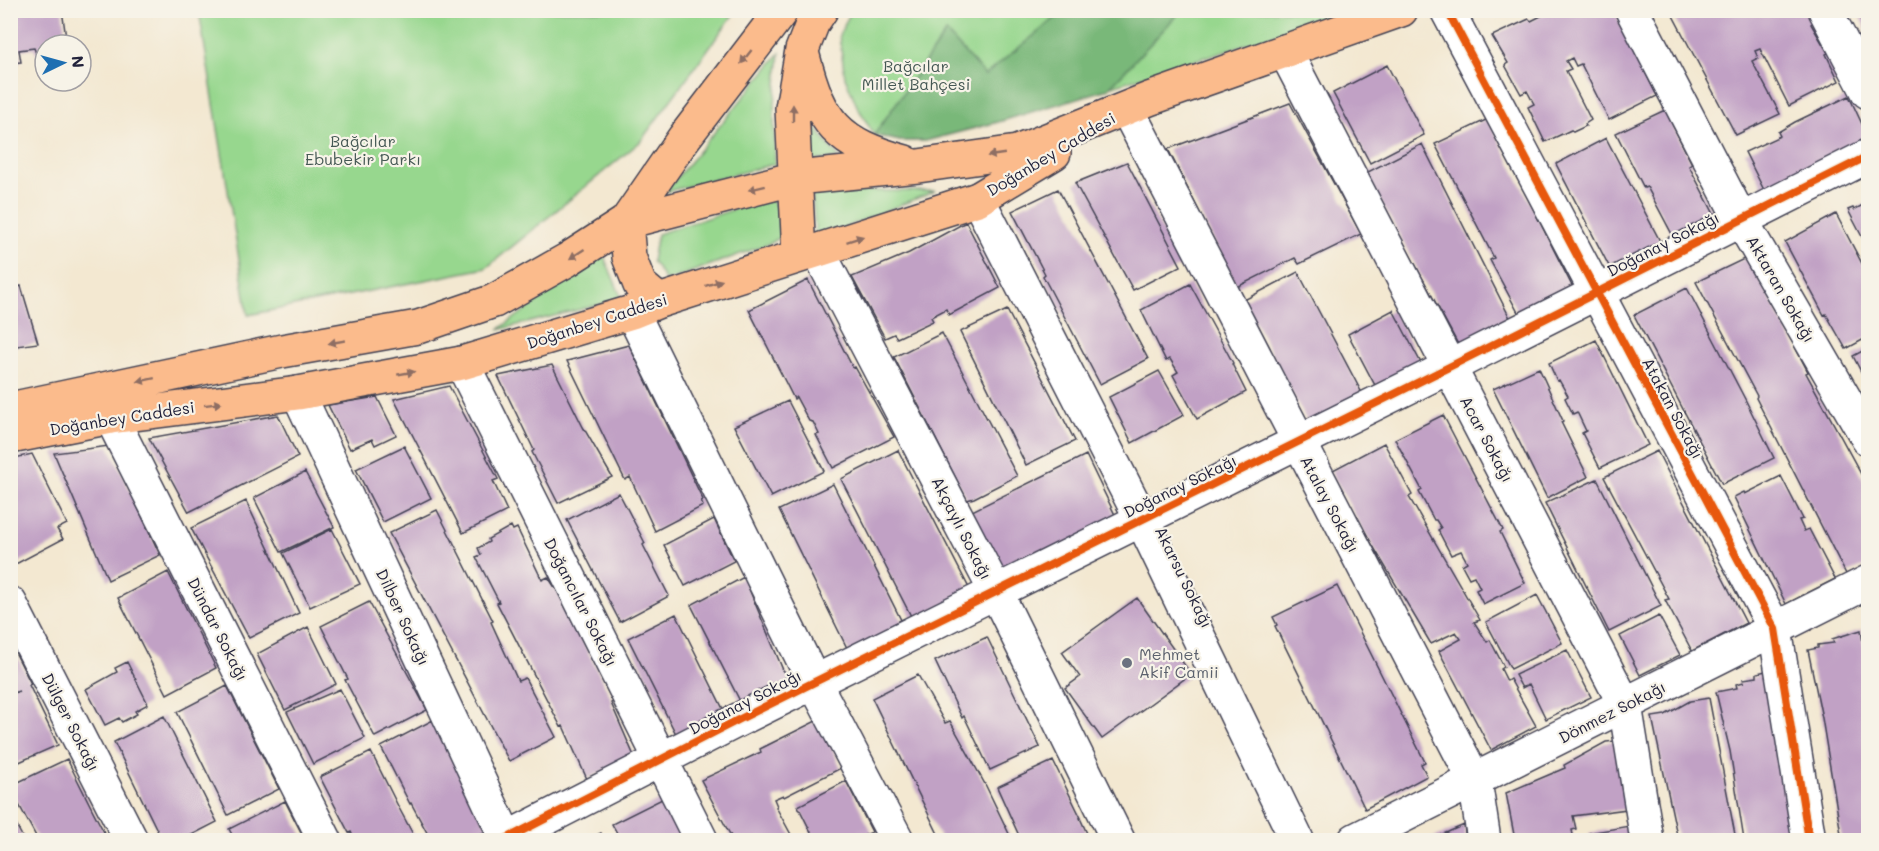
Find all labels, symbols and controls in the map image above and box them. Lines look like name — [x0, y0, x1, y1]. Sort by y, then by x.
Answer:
north arrow — [33, 33, 93, 93]
one-way arrow — [740, 49, 753, 65]
text: N — [67, 55, 89, 69]
park label: Bağcılar Millet Bahçesi — [862, 55, 970, 94]
one-way arrow — [788, 104, 798, 123]
street label: Doğanbey Caddesi — [983, 107, 1119, 200]
park label: Bağcılar Ebubekir Parkı — [305, 130, 421, 169]
one-way arrow — [987, 151, 1006, 160]
one-way arrow — [748, 184, 766, 194]
street label: Doğanay Sokağı — [1603, 206, 1722, 281]
street label: Aktaran Sokağı — [1742, 232, 1820, 346]
one-way arrow — [846, 234, 864, 243]
one-way arrow — [568, 248, 585, 259]
one-way arrow — [705, 278, 723, 287]
street label: Doğanbey Caddesi — [524, 288, 670, 353]
one-way arrow — [327, 337, 346, 346]
street label: Atakan Sokağı — [1638, 353, 1709, 462]
one-way arrow — [396, 368, 415, 377]
one-way arrow — [137, 376, 155, 386]
street label: Acar Sokağı — [1456, 392, 1519, 486]
street label: Doğanbey Caddesi — [48, 396, 196, 439]
one-way arrow — [204, 399, 223, 408]
street label: Doğanay Sokağı — [1120, 449, 1240, 522]
street label: Atalay Sokağı — [1296, 452, 1365, 556]
street label: Akçaylı Sokağı — [927, 473, 997, 583]
street label: Akarsu Sokağı — [1151, 523, 1218, 631]
street label: Doğancılar Sokağı — [540, 534, 623, 670]
street label: Dilber Sokağı — [372, 565, 435, 669]
street label: Dündar Sokağı — [183, 574, 253, 684]
place label: Mehmet Akif Camii — [1139, 643, 1219, 682]
marker: Mehmet Akif Camii — [1120, 656, 1134, 670]
street label: Doğanay Sokağı — [685, 664, 804, 739]
street label: Dülger Sokağı — [38, 669, 105, 774]
street label: Dönmez Sokağı — [1555, 676, 1669, 748]

